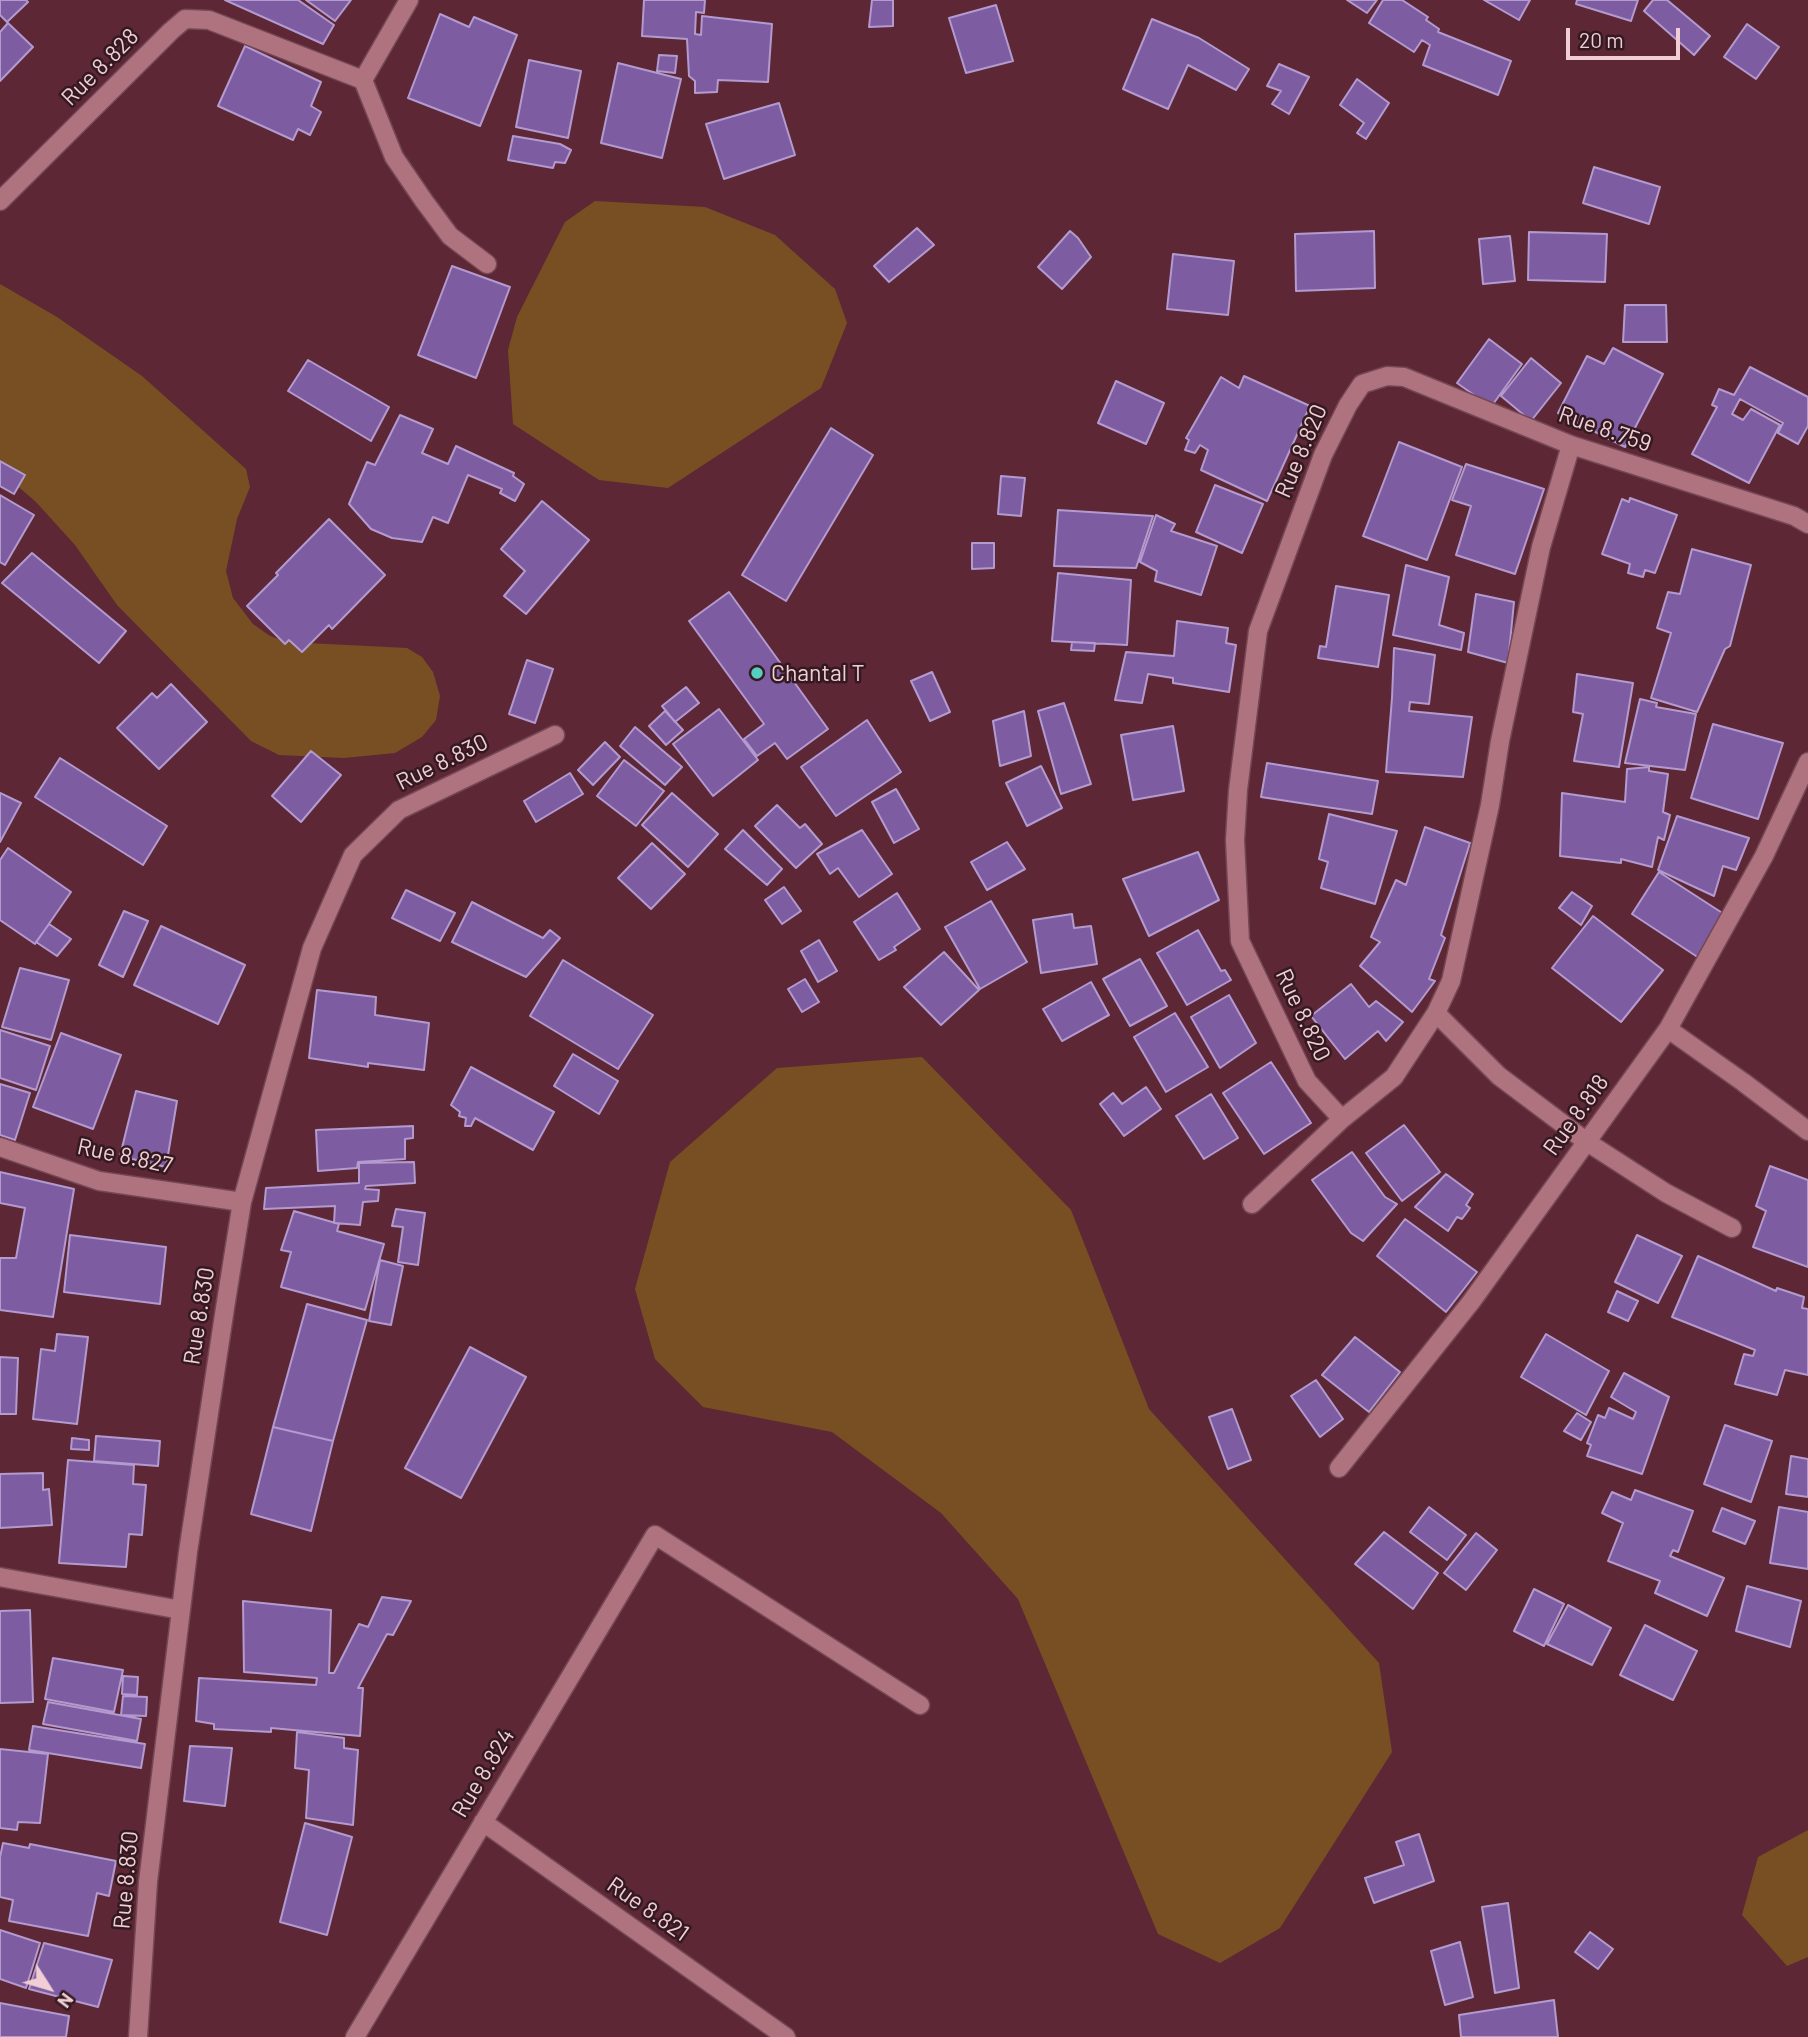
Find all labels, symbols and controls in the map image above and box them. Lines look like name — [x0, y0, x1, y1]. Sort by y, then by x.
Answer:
scale bar — [1570, 14, 1684, 58]
street label: Rue 8.828 — [56, 23, 144, 111]
text: 20 m — [1579, 27, 1624, 52]
street label: Rue 8.820 — [1269, 400, 1333, 502]
street label: Rue 8.759 — [1555, 400, 1655, 458]
place label: Chantal T — [771, 659, 865, 687]
marker: Chantal T — [749, 665, 765, 681]
street label: Rue 8.830 — [392, 728, 492, 796]
street label: Rue 8.820 — [1270, 964, 1336, 1066]
street label: Rue 8.818 — [1538, 1069, 1614, 1161]
street label: Rue 8.827 — [75, 1132, 175, 1180]
street label: Rue 8.830 — [178, 1265, 220, 1367]
street label: Rue 8.824 — [446, 1724, 520, 1822]
street label: Rue 8.830 — [108, 1830, 144, 1930]
street label: Rue 8.821 — [602, 1871, 694, 1947]
north arrow — [14, 1953, 84, 2023]
text: N — [53, 1989, 79, 2013]

